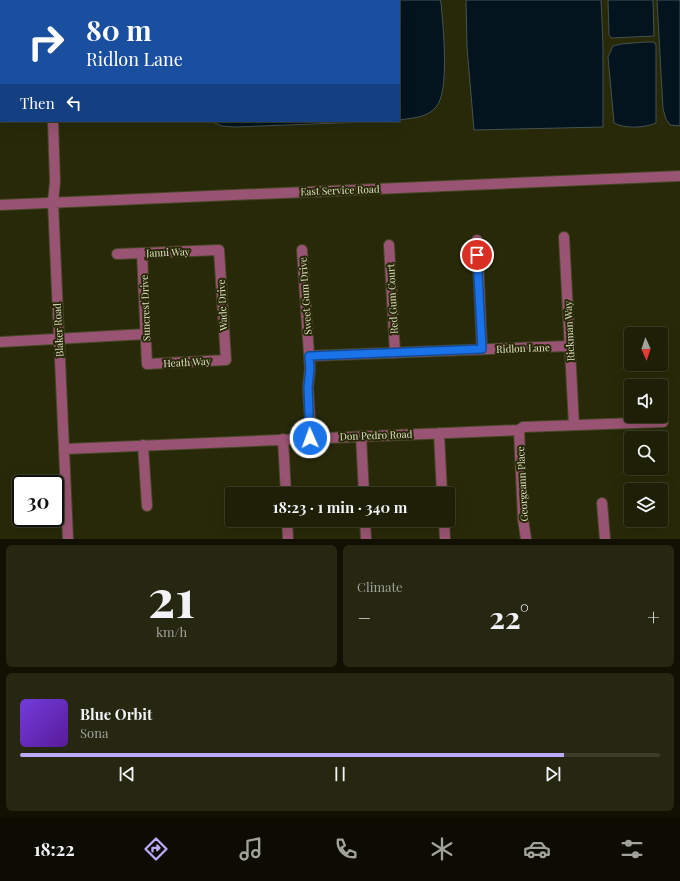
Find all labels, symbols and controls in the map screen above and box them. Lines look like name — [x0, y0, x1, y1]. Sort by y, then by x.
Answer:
text: 80 m — [86, 11, 152, 48]
icon: right — [20, 16, 72, 68]
text: Ridlon Lane — [86, 47, 183, 71]
icon: left — [63, 92, 85, 114]
text: Then — [20, 93, 55, 113]
street label: East Service Road — [300, 182, 380, 198]
pin — [460, 238, 494, 272]
street label: Janni Way — [145, 244, 190, 260]
icon: arrive — [466, 244, 488, 266]
street label: Sweet Gum Drive — [295, 257, 315, 335]
street label: Red Gum Court — [383, 263, 401, 334]
street label: Suncrest Drive — [137, 275, 153, 341]
street label: Wade Drive — [214, 279, 230, 332]
street label: Rickman Way — [560, 301, 578, 361]
street label: Blaker Road — [50, 303, 66, 357]
north arrow — [624, 327, 668, 371]
map controls — [624, 327, 668, 527]
street label: Ridlon Lane — [496, 340, 550, 356]
street label: Heath Way — [163, 354, 211, 370]
button: sound — [624, 379, 668, 423]
position arrow — [289, 417, 331, 459]
street label: Don Pedro Road — [339, 427, 413, 443]
button: search — [624, 431, 668, 475]
street label: Georgeann Place — [513, 446, 531, 522]
speed limit sign: 30 — [12, 475, 64, 527]
button: layers — [624, 483, 668, 527]
text: 18:23 · 1 min · 340 m — [273, 497, 407, 517]
text: 21 — [148, 562, 195, 631]
text: Climate — [357, 578, 403, 595]
text: 22° — [489, 597, 529, 637]
text: − — [357, 602, 371, 632]
text: + — [647, 602, 660, 632]
text: km/h — [156, 623, 187, 640]
text: Blue Orbit — [80, 704, 152, 724]
text: Sona — [80, 724, 108, 741]
icon: previous — [116, 763, 138, 785]
icon: pause — [329, 763, 351, 785]
icon: next — [542, 763, 564, 785]
icon: directions — [142, 835, 170, 863]
icon: music — [237, 835, 265, 863]
icon: phone — [332, 835, 360, 863]
icon: climate — [428, 835, 456, 863]
icon: car — [523, 835, 551, 863]
icon: filters — [618, 835, 646, 863]
text: 18:22 — [34, 837, 75, 861]

